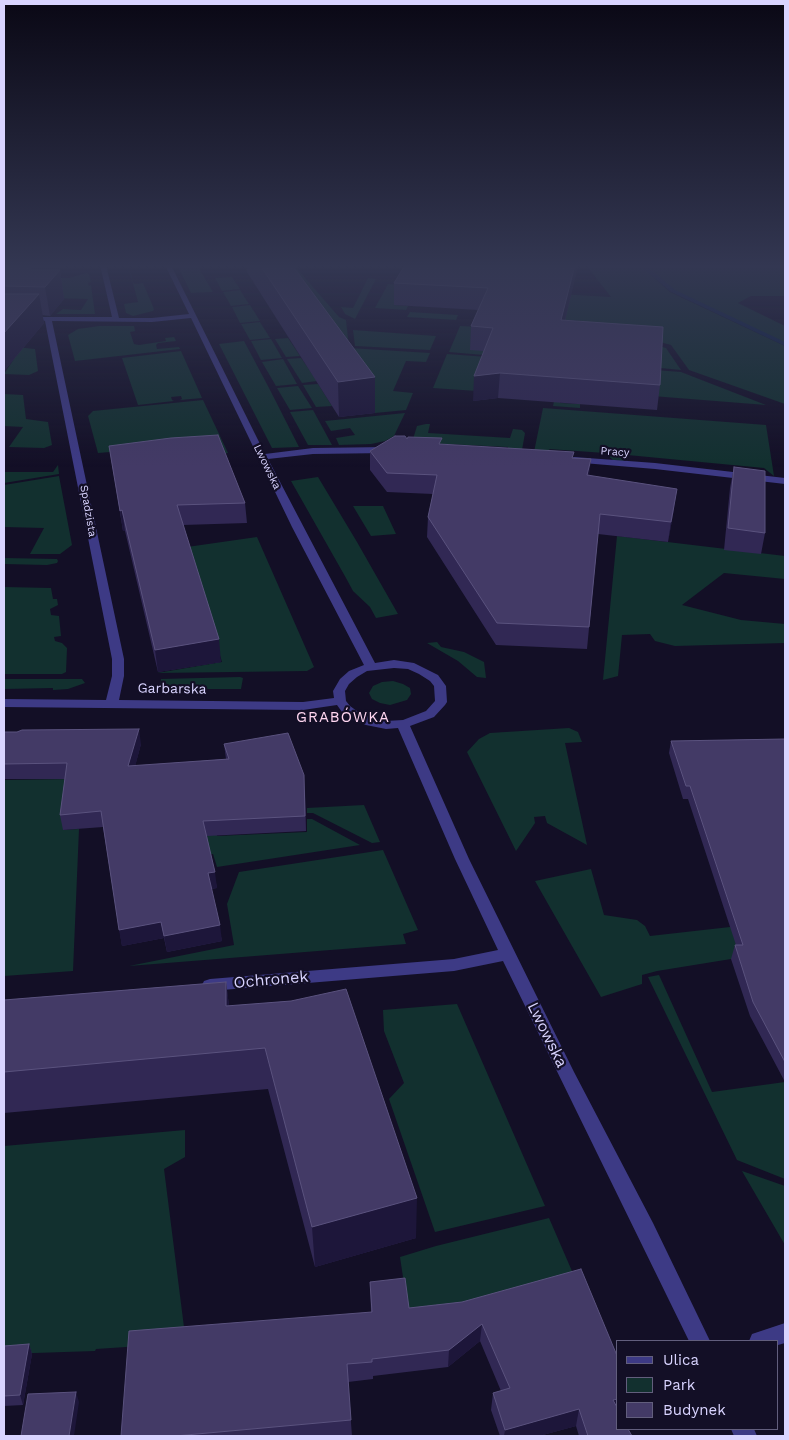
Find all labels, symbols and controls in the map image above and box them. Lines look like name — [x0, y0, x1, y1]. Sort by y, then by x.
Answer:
street label: Lwowska — [250, 442, 284, 492]
street label: Pracy — [600, 444, 630, 460]
street label: Spadzista — [77, 484, 99, 538]
street label: Garbarska — [137, 680, 207, 698]
district label: GRABÓWKA — [295, 709, 391, 727]
street label: Ochronek — [233, 967, 309, 993]
street label: Lwowska — [523, 999, 571, 1071]
legend — [616, 1340, 779, 1430]
text: Ulica — [663, 1351, 699, 1369]
text: Park — [663, 1376, 695, 1394]
text: Budynek — [663, 1401, 726, 1419]

